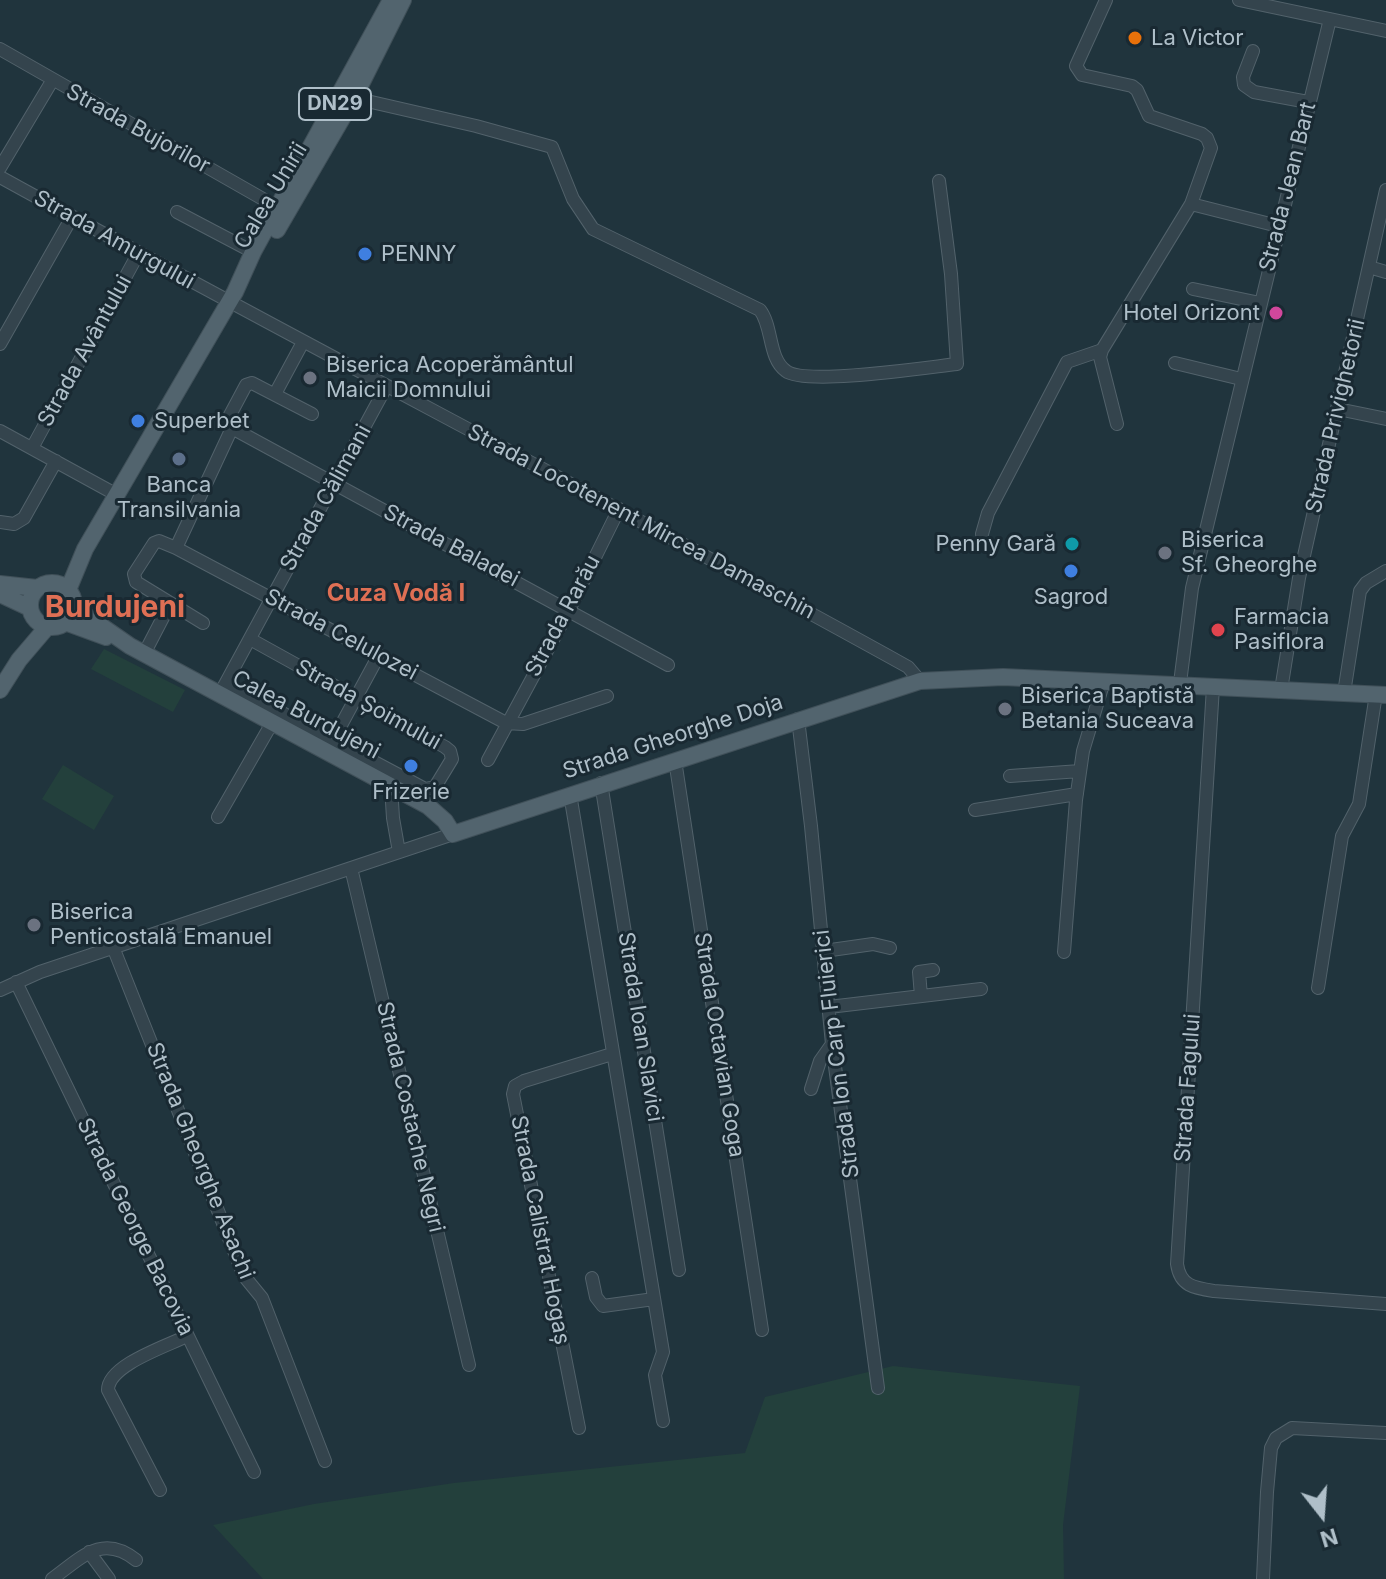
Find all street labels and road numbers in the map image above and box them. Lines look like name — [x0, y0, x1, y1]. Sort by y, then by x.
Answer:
street label: Strada Bujorilor — [61, 79, 215, 179]
road number: DN29 — [299, 88, 371, 120]
street label: Strada Jean Bart — [1254, 100, 1322, 274]
street label: Calea Unirii — [229, 138, 313, 254]
street label: Strada Amurgului — [29, 185, 199, 295]
street label: Strada Avântului — [32, 271, 138, 431]
street label: Strada Privighetorii — [1301, 316, 1371, 516]
street label: Strada Locotenent Mircea Damaschin — [463, 419, 819, 625]
street label: Strada Călimani — [275, 420, 377, 576]
street label: Strada Baladei — [379, 499, 523, 593]
street label: Strada Rarău — [520, 551, 606, 681]
street label: Strada Celulozei — [260, 584, 422, 686]
street label: Strada Șoimului — [291, 654, 445, 756]
street label: Calea Burdujeni — [228, 665, 384, 765]
street label: Strada Gheorghe Doja — [560, 689, 786, 785]
street label: Strada Ion Carp Fluierici — [809, 928, 865, 1180]
street label: Strada Ioan Slavici — [612, 930, 668, 1124]
street label: Strada Octavian Goga — [688, 931, 750, 1159]
street label: Strada Costache Negri — [371, 999, 449, 1235]
street label: Strada Fagului — [1170, 1013, 1206, 1163]
street label: Strada Gheorghe Asachi — [140, 1039, 260, 1283]
street label: Strada Calistrat Hogaș — [505, 1113, 575, 1347]
street label: Strada George Bacovia — [71, 1114, 199, 1340]

